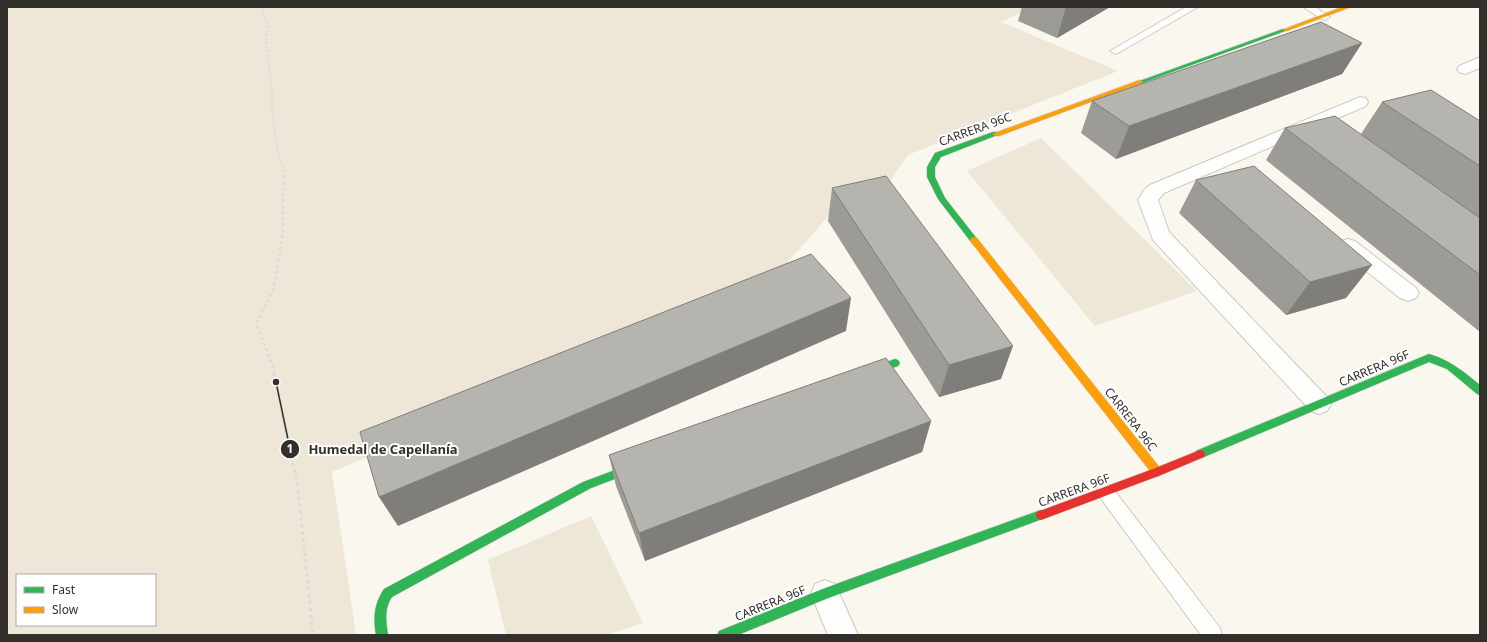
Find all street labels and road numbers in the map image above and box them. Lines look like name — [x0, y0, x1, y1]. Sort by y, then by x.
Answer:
street label: CARRERA 96C — [936, 108, 1014, 150]
street label: CARRERA 96F — [1336, 346, 1412, 390]
street label: CARRERA 96C — [1101, 384, 1161, 455]
street label: CARRERA 96F — [1036, 469, 1112, 511]
street label: CARRERA 96F — [732, 581, 808, 625]

